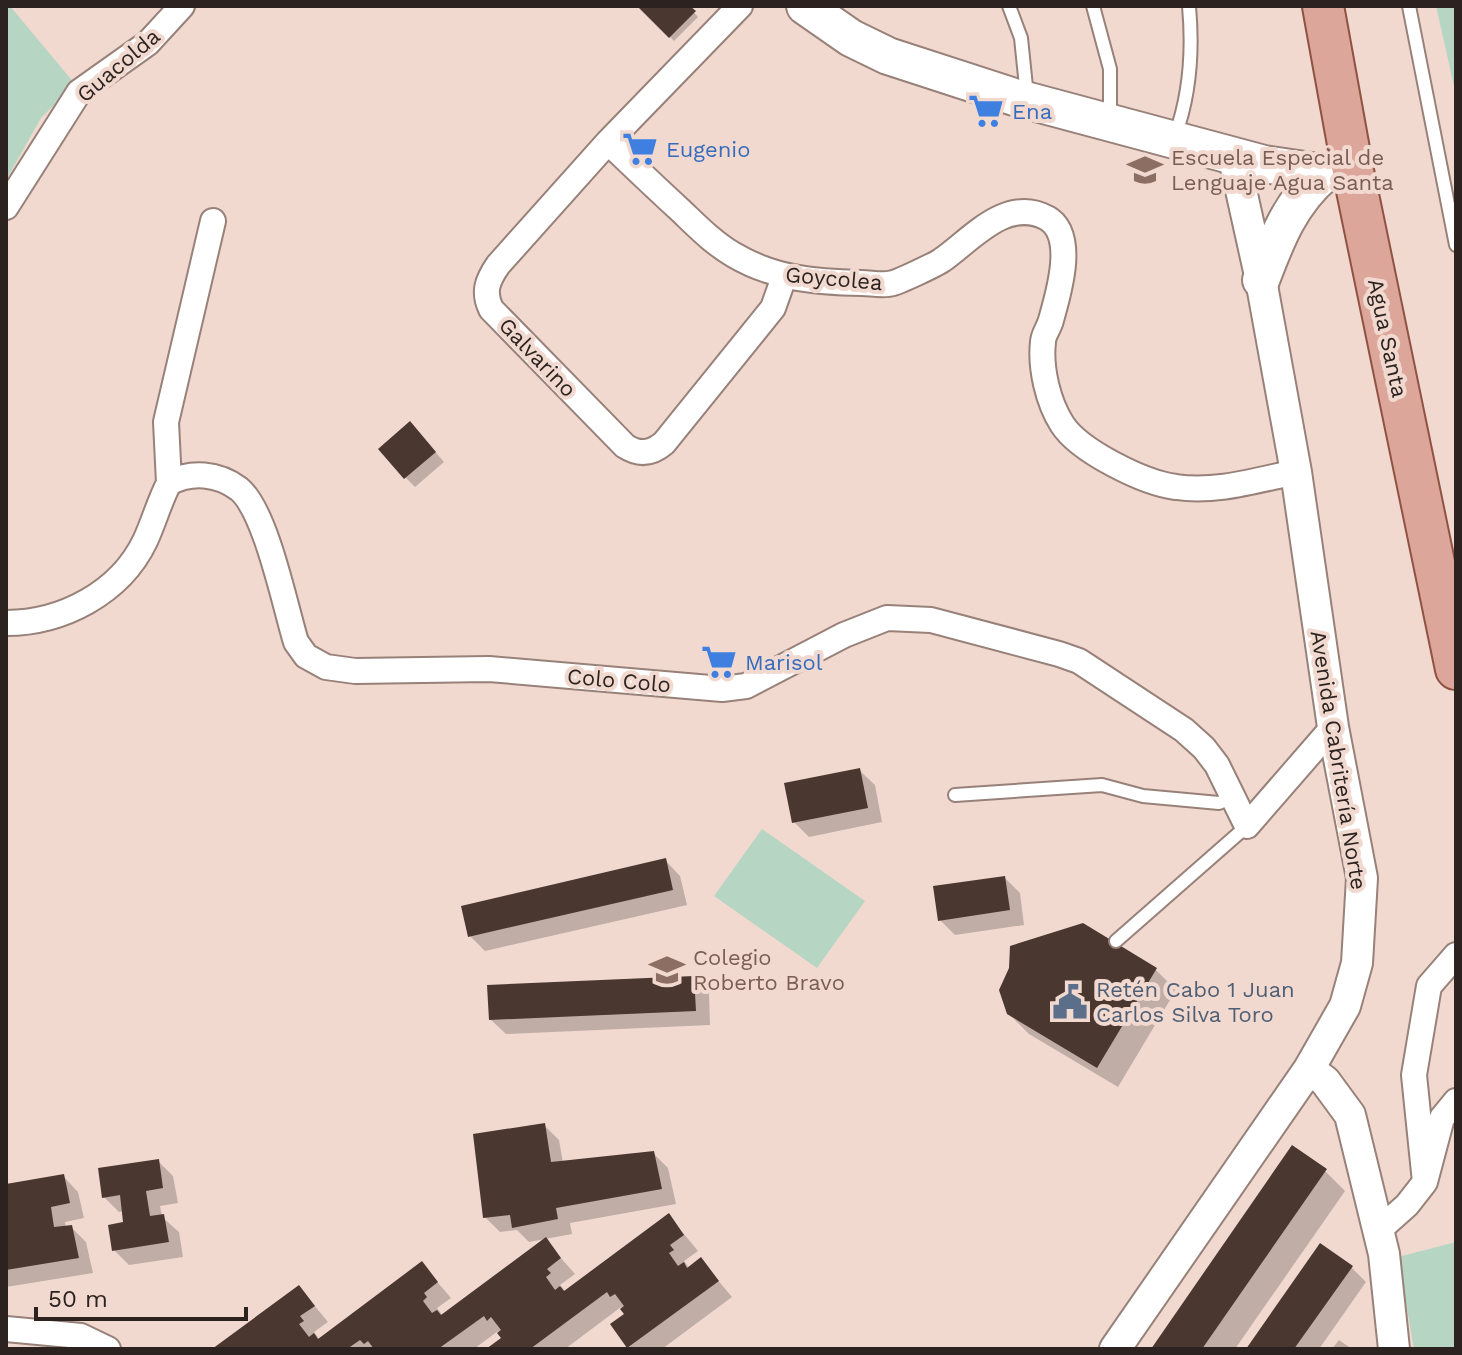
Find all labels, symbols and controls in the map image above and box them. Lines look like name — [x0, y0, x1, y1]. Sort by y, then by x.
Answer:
street label: Guacolda — [72, 24, 165, 107]
supermarket icon: Ena — [967, 92, 1005, 130]
place label: Ena — [1012, 99, 1052, 124]
supermarket icon: Eugenio — [621, 130, 659, 168]
place label: Eugenio — [666, 137, 750, 162]
place label: Escuela Especial de Lenguaje Agua Santa — [1171, 145, 1394, 195]
school or university icon: Escuela Especial de Lenguaje Agua Santa — [1126, 151, 1164, 189]
street label: Goycolea — [784, 262, 884, 295]
street label: Agua Santa — [1363, 276, 1412, 400]
street label: Galvarino — [494, 313, 581, 402]
street label: Avenida Cabritería Norte — [1306, 629, 1371, 892]
supermarket icon: Marisol — [700, 643, 738, 681]
place label: Marisol — [745, 650, 823, 675]
street label: Colo Colo — [566, 664, 672, 697]
place label: Colegio Roberto Bravo — [693, 945, 845, 995]
school or university icon: Colegio Roberto Bravo — [648, 951, 686, 989]
place label: Retén Cabo 1 Juan Carlos Silva Toro — [1096, 977, 1295, 1027]
public building icon: Retén Cabo 1 Juan Carlos Silva Toro — [1051, 983, 1089, 1021]
scale bar — [36, 1271, 246, 1321]
text: 50 m — [48, 1285, 108, 1313]

